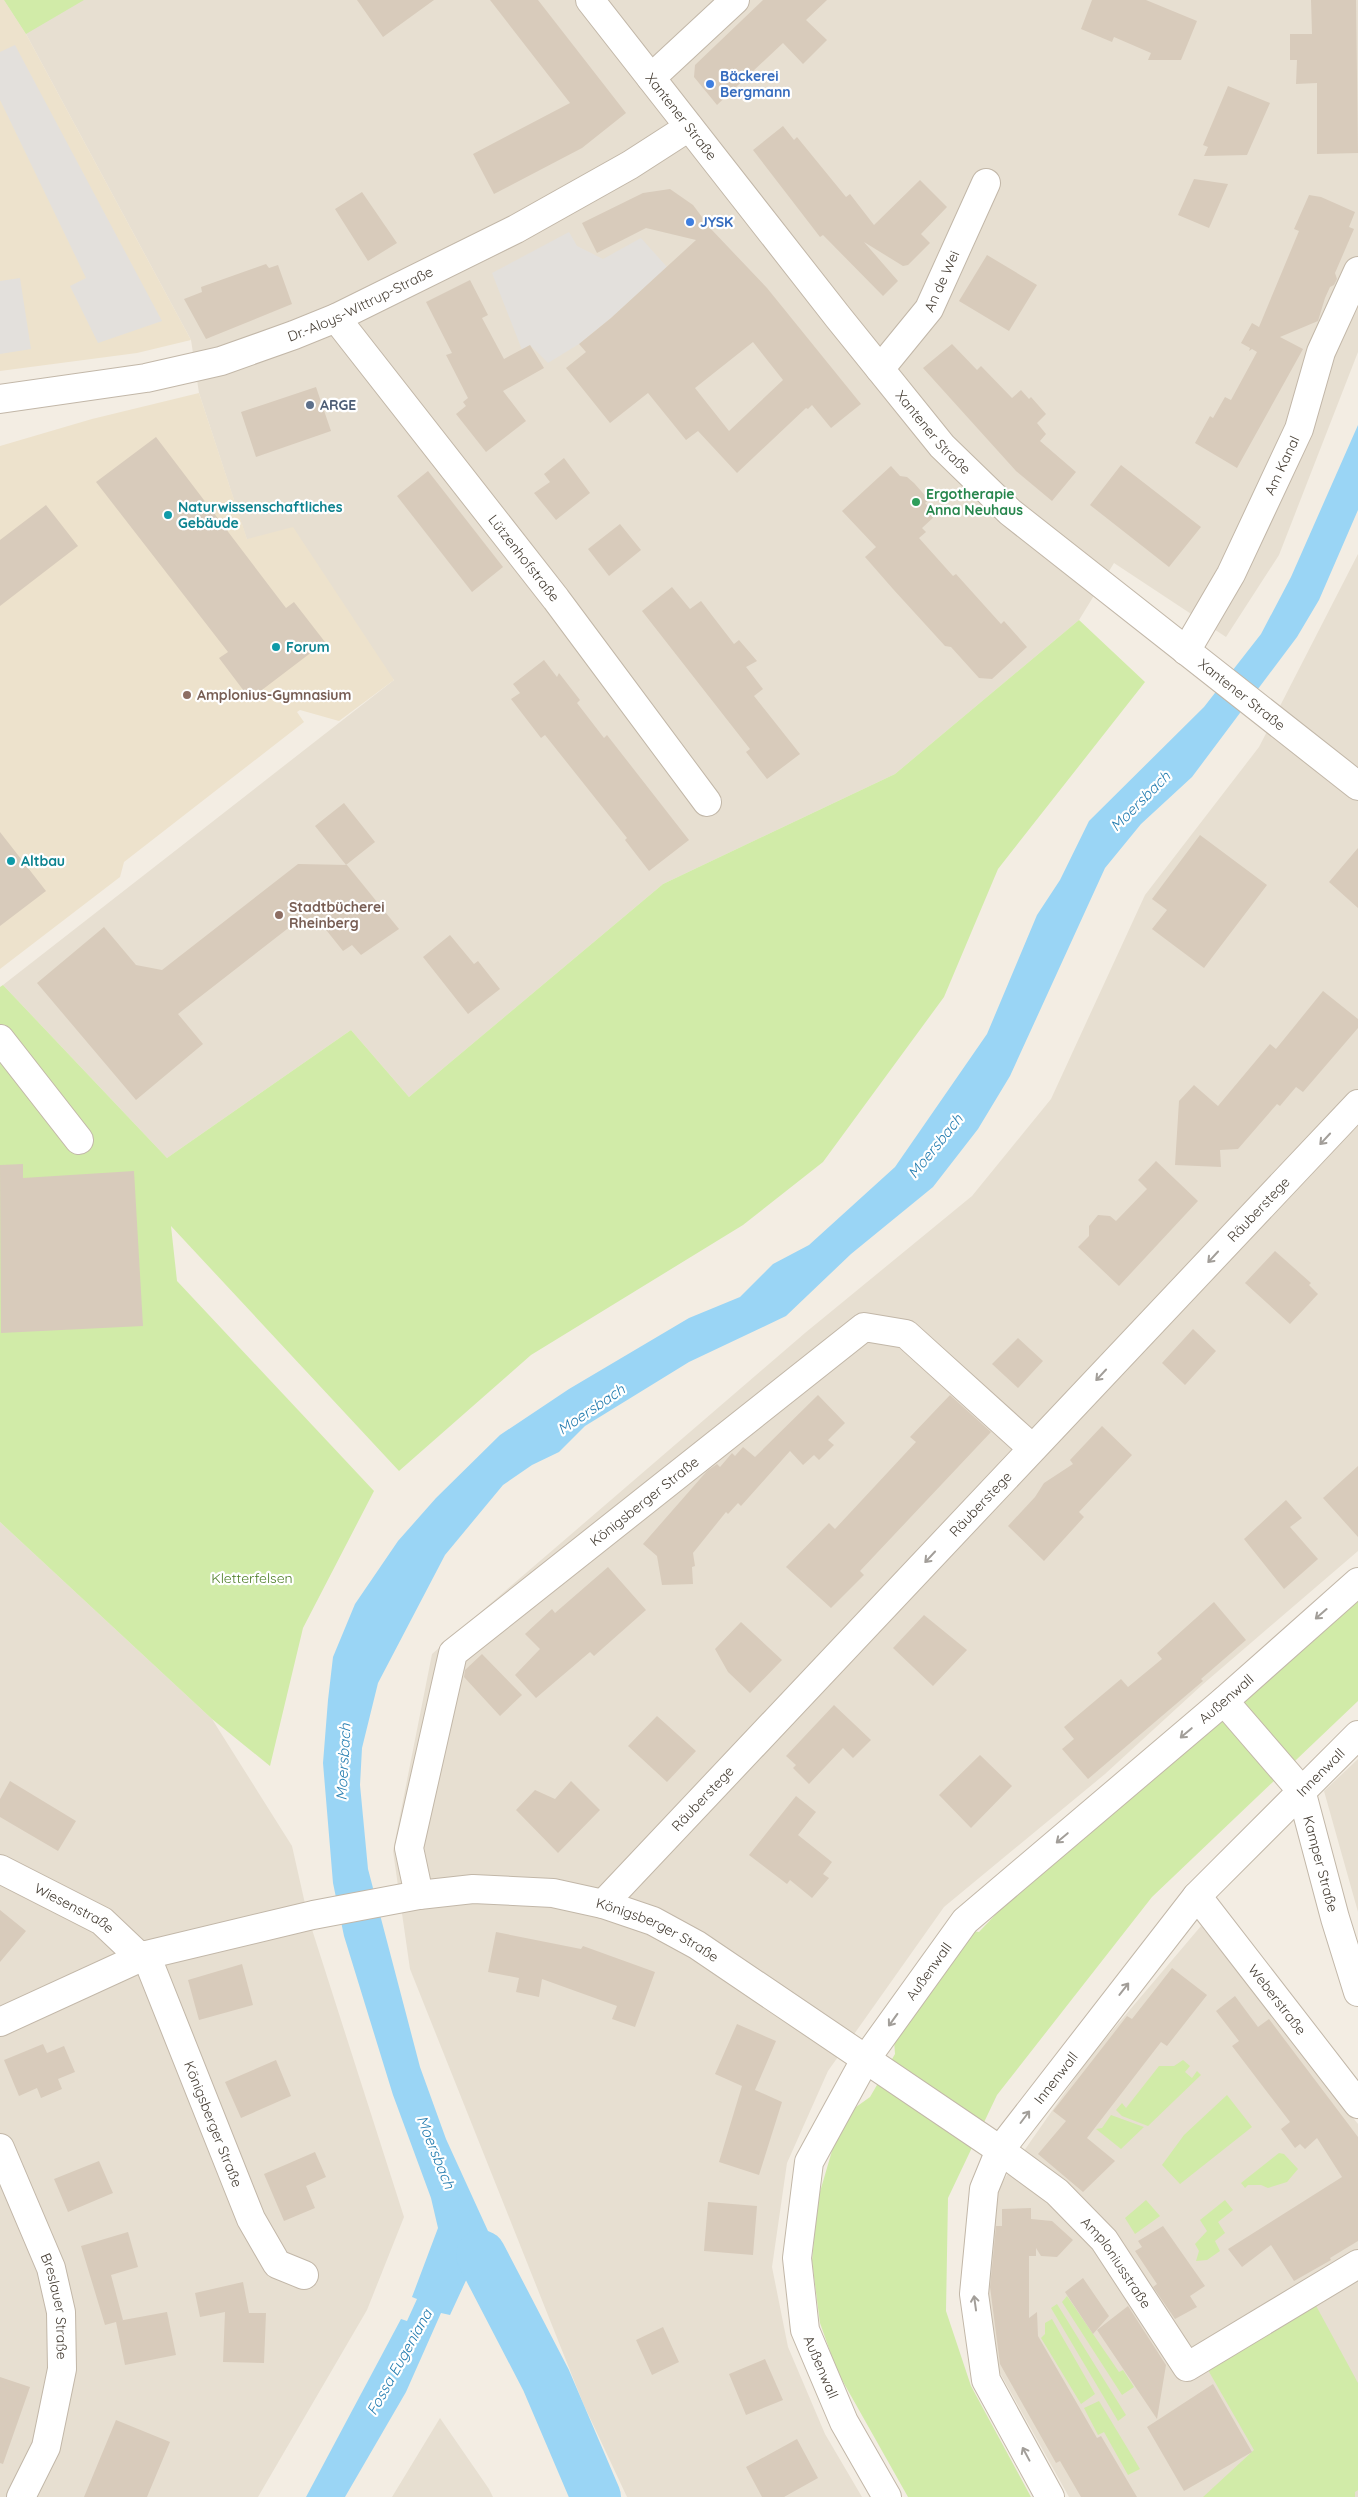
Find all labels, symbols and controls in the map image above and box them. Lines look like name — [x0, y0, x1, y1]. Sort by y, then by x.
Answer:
place label: Bäckerei Bergmann — [720, 67, 791, 101]
street label: Xantener Straße — [642, 69, 721, 164]
marker: Bäckerei Bergmann — [704, 78, 716, 90]
place label: JYSK — [700, 213, 733, 231]
marker: JYSK — [684, 216, 696, 228]
street label: An de Wei — [920, 248, 963, 315]
street label: Dr.-Aloys-Wittrup-Straße — [285, 262, 436, 346]
street label: Xantener Straße — [892, 387, 975, 478]
place label: ARGE — [320, 396, 356, 414]
marker: ARGE — [304, 399, 316, 411]
street label: Am Kanal — [1260, 433, 1303, 498]
place label: Ergotherapie Anna Neuhaus — [926, 485, 1023, 519]
marker: Ergotherapie Anna Neuhaus — [910, 496, 922, 508]
place label: Naturwissenschaftliches Gebäude — [178, 498, 343, 532]
marker: Naturwissenschaftliches Gebäude — [162, 509, 174, 521]
street label: Lützenhofstraße — [484, 511, 564, 605]
place label: Forum — [286, 638, 330, 656]
marker: Forum — [270, 641, 282, 653]
street label: Xantener Straße — [1195, 655, 1289, 734]
place label: Amplonius-Gymnasium — [197, 686, 351, 704]
marker: Amplonius-Gymnasium — [181, 689, 193, 701]
water label: Moersbach — [1106, 767, 1174, 835]
place label: Altbau — [21, 852, 65, 870]
marker: Altbau — [5, 855, 17, 867]
place label: Stadtbücherei Rheinberg — [289, 898, 384, 932]
marker: Stadtbücherei Rheinberg — [273, 909, 285, 921]
water label: Moersbach — [903, 1110, 967, 1182]
one-way arrow — [1319, 1133, 1331, 1145]
street label: Räuberstege — [1223, 1173, 1294, 1246]
one-way arrow — [1207, 1251, 1219, 1263]
one-way arrow — [1095, 1369, 1107, 1381]
water label: Moersbach — [554, 1379, 629, 1438]
street label: Königsberger Straße — [586, 1453, 702, 1550]
street label: Räuberstege — [945, 1468, 1016, 1540]
one-way arrow — [924, 1551, 936, 1563]
park label: Kletterfelsen — [211, 1569, 293, 1587]
one-way arrow — [1315, 1609, 1328, 1620]
street label: Außenwall — [1195, 1670, 1257, 1728]
water label: Moersbach — [331, 1722, 355, 1801]
one-way arrow — [1180, 1727, 1193, 1739]
street label: Innenwall — [1293, 1744, 1349, 1800]
street label: Räuberstege — [667, 1762, 738, 1835]
street label: Kamper Straße — [1299, 1814, 1342, 1914]
one-way arrow — [1056, 1833, 1069, 1844]
street label: Wiesenstraße — [31, 1879, 118, 1937]
street label: Königsberger Straße — [594, 1894, 722, 1966]
street label: Außenwall — [902, 1939, 956, 2004]
street label: Weberstraße — [1244, 1961, 1310, 2039]
one-way arrow — [1119, 1983, 1130, 1996]
one-way arrow — [888, 2013, 898, 2027]
street label: Innenwall — [1030, 2048, 1082, 2108]
street label: Königsberger Straße — [180, 2058, 246, 2190]
one-way arrow — [1020, 2110, 1030, 2124]
water label: Moersbach — [413, 2113, 459, 2192]
street label: Amploniusstraße — [1077, 2213, 1155, 2312]
street label: Breslauer Straße — [37, 2250, 71, 2360]
one-way arrow — [970, 2295, 980, 2311]
water label: Fossa Eugeniana — [362, 2305, 436, 2418]
street label: Außenwall — [800, 2333, 842, 2401]
one-way arrow — [1021, 2447, 1030, 2462]

